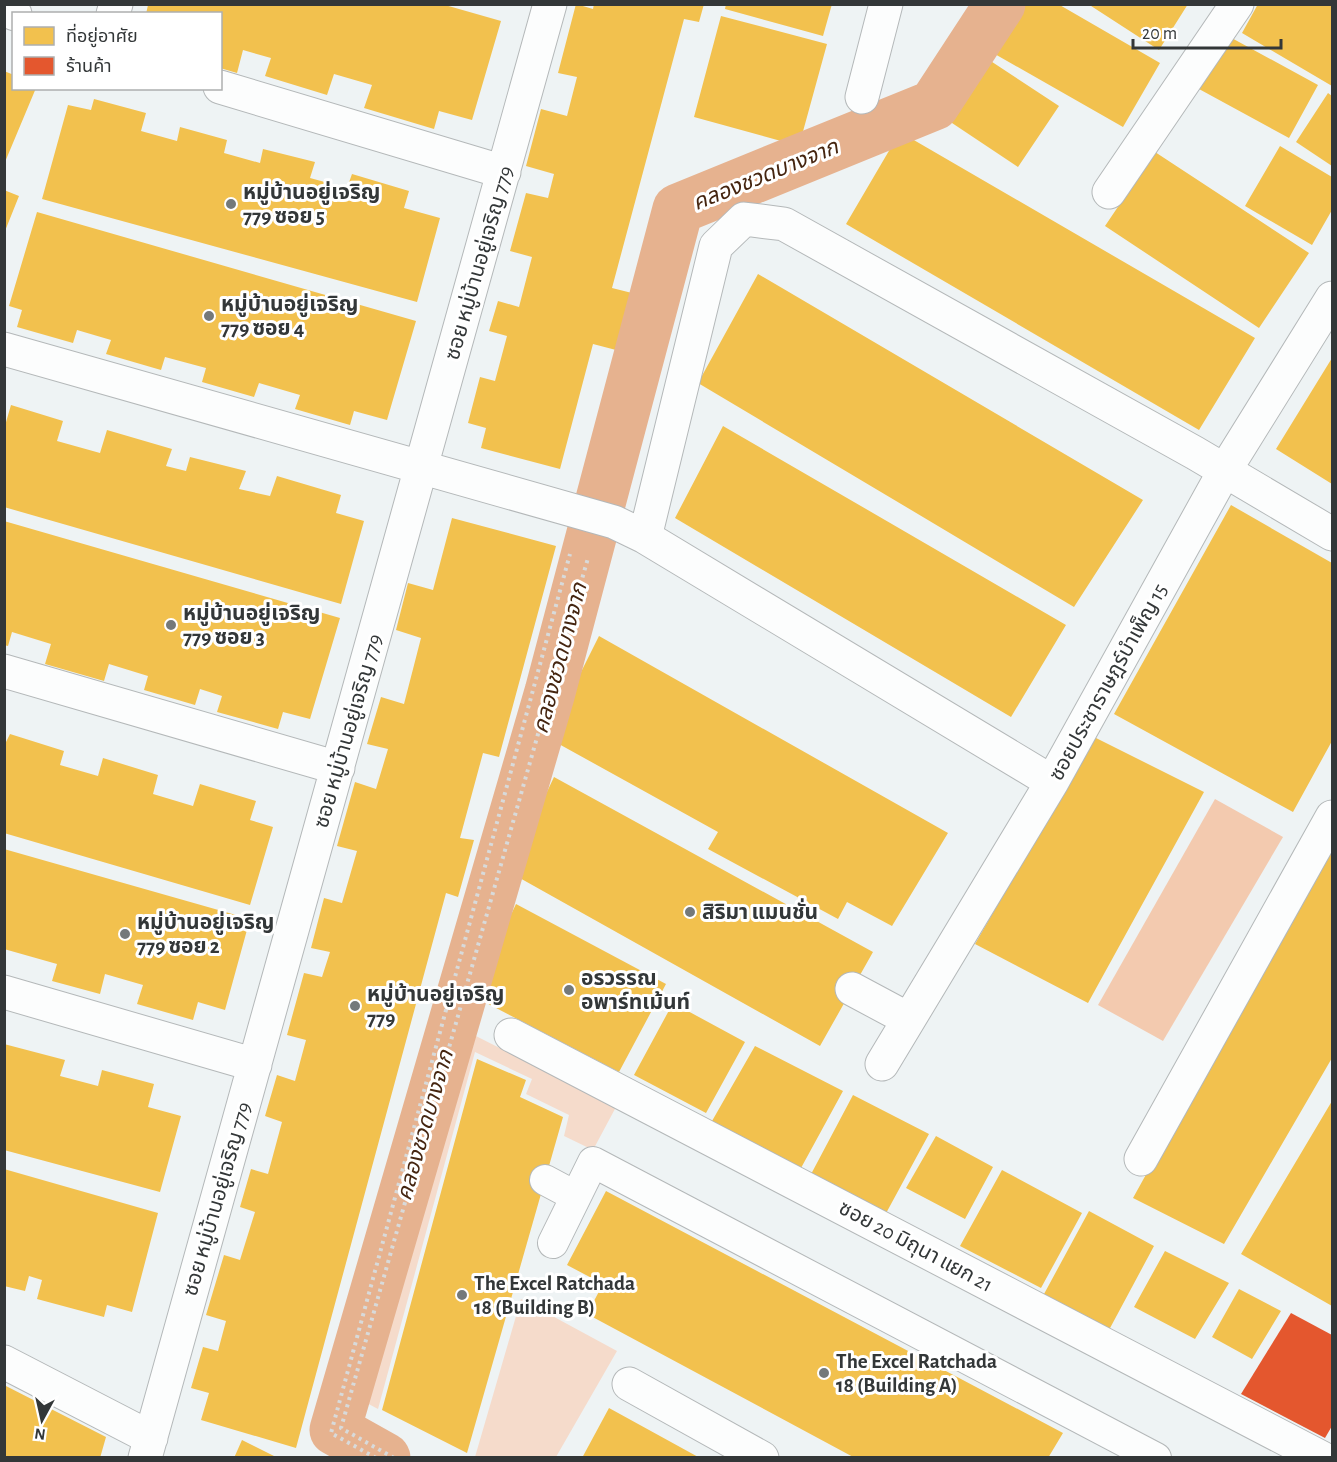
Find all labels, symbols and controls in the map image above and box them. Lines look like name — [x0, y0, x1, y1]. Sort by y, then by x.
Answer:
legend — [12, 12, 222, 90]
scale bar — [1133, 12, 1282, 50]
text: ที่อยู่อาศัย — [66, 23, 138, 48]
text: 20 m — [1142, 25, 1177, 43]
text: ร้านค้า — [66, 56, 112, 76]
water label: คลองชวดบางจาก — [689, 135, 842, 214]
street label: ซอย หมู่บ้านอยู่เจริญ 779 — [440, 163, 519, 363]
place label: หมู่บ้านอยู่เจริญ 779 ซอย 5 — [243, 181, 380, 227]
marker: หมู่บ้านอยู่เจริญ 779 ซอย 5 — [224, 197, 238, 211]
place label: หมู่บ้านอยู่เจริญ 779 ซอย 4 — [221, 293, 358, 339]
marker: หมู่บ้านอยู่เจริญ 779 ซอย 4 — [202, 309, 216, 323]
street label: ซอยประชาราษฎร์บำเพ็ญ 15 — [1043, 579, 1171, 784]
water label: คลองชวดบางจาก — [529, 580, 591, 736]
place label: หมู่บ้านอยู่เจริญ 779 ซอย 3 — [183, 602, 320, 648]
marker: หมู่บ้านอยู่เจริญ 779 ซอย 3 — [164, 618, 178, 632]
street label: ซอย หมู่บ้านอยู่เจริญ 779 — [309, 631, 388, 831]
place label: สิริมา แมนชั่น — [702, 898, 818, 923]
marker: สิริมา แมนชั่น — [683, 905, 697, 919]
place label: หมู่บ้านอยู่เจริญ 779 ซอย 2 — [137, 911, 274, 957]
marker: หมู่บ้านอยู่เจริญ 779 ซอย 2 — [118, 927, 132, 941]
place label: อรวรรณ อพาร์ทเม้นท์ — [581, 968, 690, 1013]
place label: หมู่บ้านอยู่เจริญ 779 — [367, 983, 504, 1029]
marker: อรวรรณ อพาร์ทเม้นท์ — [562, 983, 576, 997]
marker: หมู่บ้านอยู่เจริญ 779 — [348, 999, 362, 1013]
water label: คลองชวดบางจาก — [393, 1047, 457, 1203]
street label: ซอย หมู่บ้านอยู่เจริญ 779 — [178, 1099, 257, 1299]
street label: ซอย 20 มิถุนา แยก 21 — [834, 1197, 996, 1298]
place label: The Excel Ratchada 18 (Building B) — [474, 1273, 635, 1318]
marker: The Excel Ratchada 18 (Building B) — [455, 1288, 469, 1302]
place label: The Excel Ratchada 18 (Building A) — [836, 1351, 997, 1396]
marker: The Excel Ratchada 18 (Building A) — [817, 1366, 831, 1380]
north arrow — [12, 1390, 72, 1450]
text: N — [33, 1425, 47, 1443]

